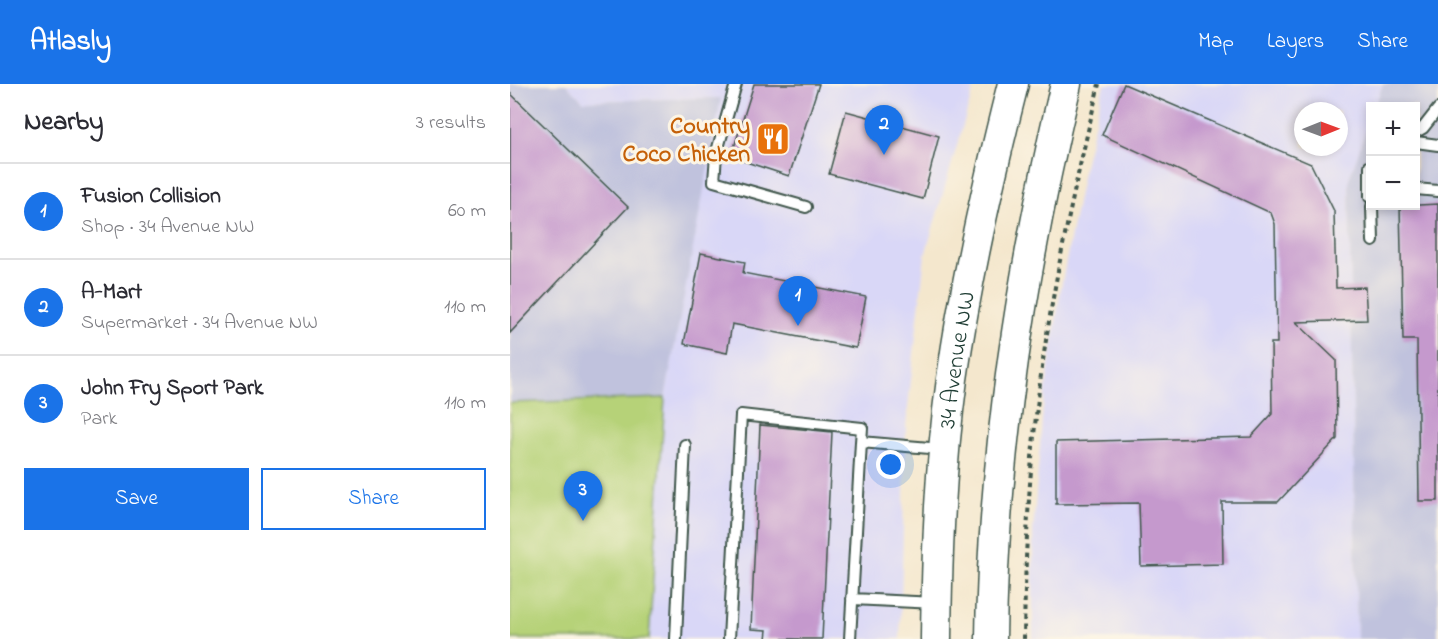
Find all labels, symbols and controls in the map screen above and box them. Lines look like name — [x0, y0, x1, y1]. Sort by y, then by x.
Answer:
text: Atlasly — [30, 22, 111, 63]
text: Map — [1198, 27, 1234, 57]
text: Layers — [1267, 27, 1324, 57]
text: Share — [1357, 27, 1408, 57]
north arrow — [1294, 102, 1348, 156]
map controls — [1366, 102, 1420, 210]
button: + — [1366, 102, 1420, 156]
text: Nearby — [24, 104, 103, 142]
pin: 2 — [864, 106, 904, 155]
text: 3 results — [416, 109, 486, 138]
place label: Country Coco Chicken — [623, 110, 750, 173]
restaurant icon: Country Coco Chicken — [755, 121, 791, 157]
button: − — [1366, 156, 1420, 210]
text: Fusion Collision — [81, 181, 221, 213]
text: 1 — [40, 197, 47, 226]
text: 60 m — [448, 197, 486, 226]
text: Shop · 34 Avenue NW — [81, 213, 254, 242]
pin: 1 — [778, 276, 818, 326]
text: A-Mart — [81, 277, 142, 309]
street label: 34 Avenue NW — [931, 289, 986, 431]
text: 2 — [39, 293, 48, 322]
text: 110 m — [444, 293, 486, 322]
text: Supermarket · 34 Avenue NW — [81, 309, 318, 338]
text: John Fry Sport Park — [81, 373, 263, 405]
text: 3 — [39, 389, 48, 418]
text: 110 m — [444, 389, 486, 418]
text: Park — [81, 405, 117, 434]
your location — [876, 450, 905, 479]
button: Save — [24, 468, 249, 530]
button: Share — [261, 468, 486, 530]
pin: 3 — [564, 472, 602, 521]

